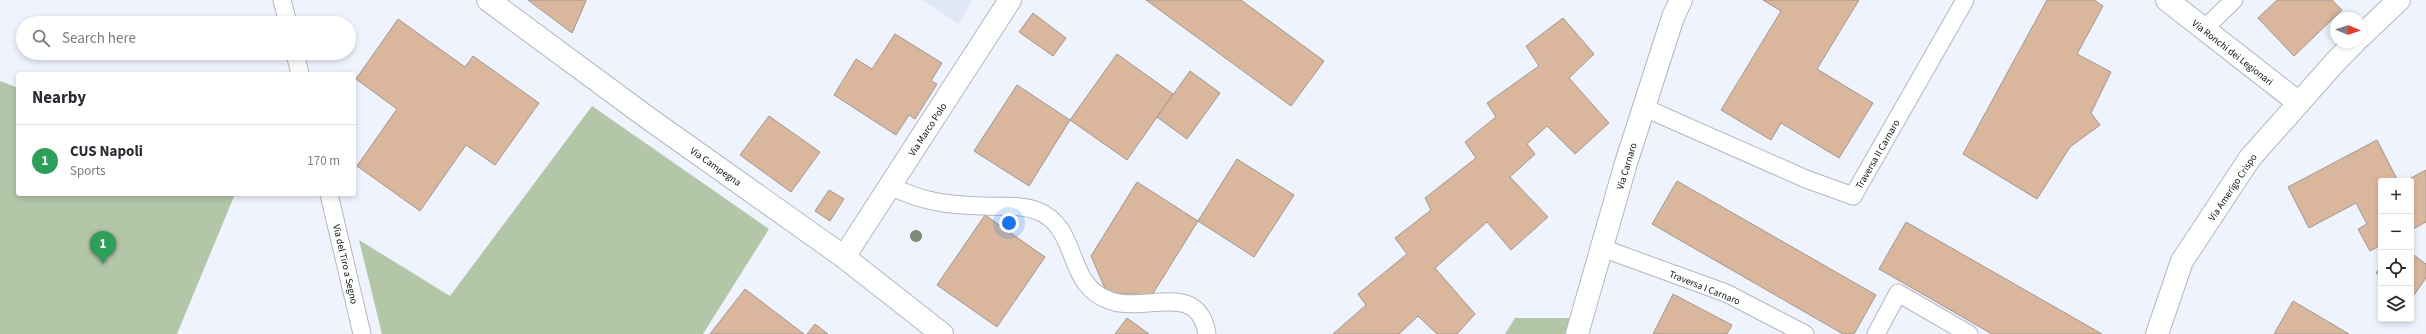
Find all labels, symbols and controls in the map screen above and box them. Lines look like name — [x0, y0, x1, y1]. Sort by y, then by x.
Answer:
north arrow — [2330, 12, 2366, 48]
search box — [16, 16, 356, 60]
street label: Via Ronchi dei Legionari — [2189, 17, 2276, 89]
icon: search — [30, 27, 52, 49]
text: Search here — [62, 28, 136, 49]
text: Nearby — [32, 86, 86, 110]
street label: Via Marco Polo — [905, 100, 950, 159]
street label: Traversa II Carnaro — [1852, 117, 1903, 192]
text: CUS Napoli — [70, 141, 143, 162]
street label: Via Carnaro — [1613, 141, 1641, 191]
street label: Via Campegna — [687, 144, 744, 190]
street label: Via Amerigo Crispo — [2205, 151, 2261, 224]
text: 1 — [42, 152, 48, 170]
text: 170 m — [307, 152, 340, 170]
text: Sports — [70, 162, 105, 180]
map controls — [2378, 178, 2414, 322]
button: + — [2378, 178, 2414, 214]
your location — [999, 213, 1019, 233]
button: − — [2378, 214, 2414, 250]
street label: Via del Tiro a Segno — [329, 223, 361, 306]
pin: 1 — [90, 231, 116, 264]
button: locate — [2378, 250, 2414, 286]
street label: Traversa I Carnaro — [1667, 267, 1742, 309]
button: layers — [2378, 286, 2414, 322]

